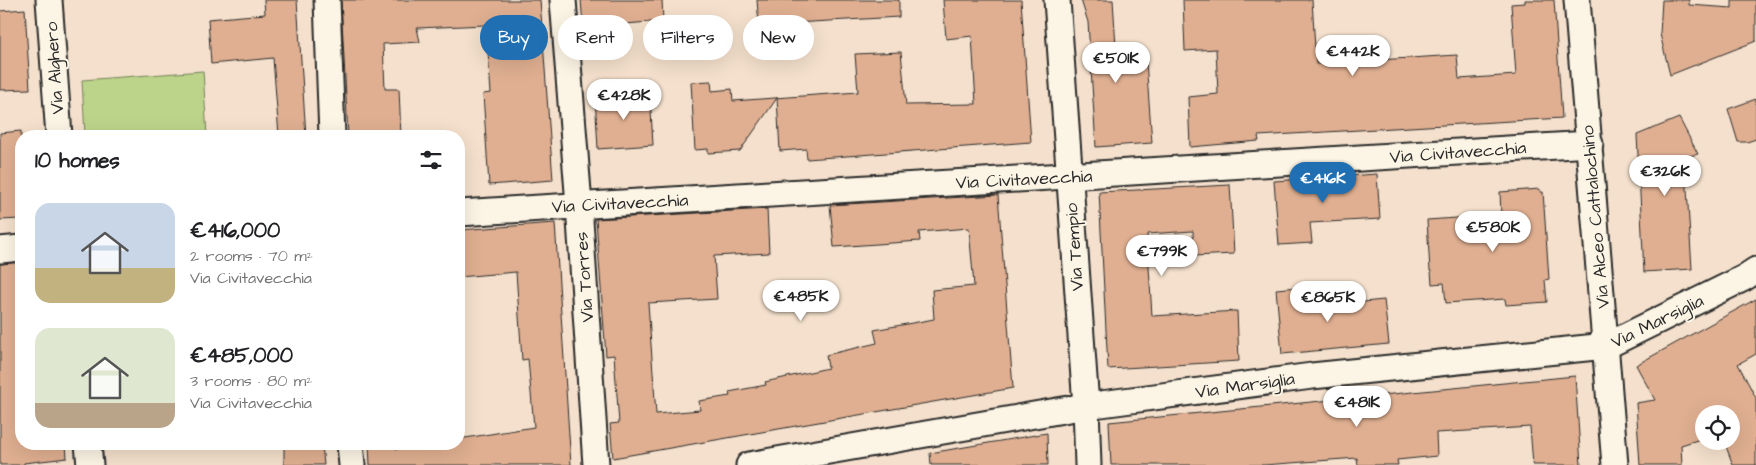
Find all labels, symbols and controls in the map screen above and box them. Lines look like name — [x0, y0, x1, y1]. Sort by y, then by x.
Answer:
chip: Buy — [480, 15, 548, 60]
chip: Rent — [558, 15, 633, 60]
chip: Filters — [643, 15, 733, 60]
chip: New — [743, 15, 814, 60]
street label: Via Alghero — [39, 21, 71, 115]
pin: €442K — [1318, 34, 1388, 77]
text: €442K — [1326, 40, 1380, 62]
pin: €501K — [1081, 42, 1151, 84]
text: €501K — [1093, 47, 1139, 69]
pin: €428K — [589, 78, 659, 121]
text: €428K — [598, 84, 650, 106]
street label: Via Alceo Cattalochino — [1575, 124, 1616, 310]
street label: Via Civitavecchia — [1389, 135, 1527, 170]
text: 10 homes — [35, 146, 120, 175]
icon: filters — [417, 146, 445, 174]
pin: €326K — [1630, 154, 1700, 197]
text: €326K — [1640, 160, 1690, 182]
pin: €416K — [1288, 162, 1358, 204]
street label: Via Civitavecchia — [955, 163, 1093, 196]
text: €416K — [1300, 167, 1346, 189]
street label: Via Civitavecchia — [551, 187, 689, 220]
street label: Via Tempio — [1059, 202, 1090, 292]
pin: €580K — [1458, 210, 1528, 253]
text: €416,000 — [190, 216, 280, 245]
text: €580K — [1466, 216, 1520, 238]
icon: home — [75, 223, 135, 283]
street label: Via Torres — [569, 231, 600, 323]
pin: €799K — [1127, 234, 1197, 277]
text: €799K — [1137, 240, 1187, 262]
text: 2 rooms · 70 m² — [190, 245, 313, 267]
text: Via Civitavecchia — [190, 267, 312, 289]
pin: €485K — [766, 280, 836, 322]
pin: €865K — [1293, 280, 1363, 323]
text: €485K — [774, 285, 829, 307]
text: €865K — [1301, 286, 1355, 308]
street label: Via Marsiglia — [1607, 288, 1708, 356]
text: €485,000 — [190, 341, 293, 370]
icon: home — [75, 348, 135, 408]
street label: Via Marsiglia — [1194, 366, 1297, 406]
text: 3 rooms · 80 m² — [190, 370, 312, 392]
pin: €481K — [1322, 386, 1392, 428]
text: €481K — [1334, 391, 1380, 413]
text: Via Civitavecchia — [190, 392, 312, 414]
map controls — [1695, 405, 1740, 450]
button: locate — [1695, 405, 1740, 450]

